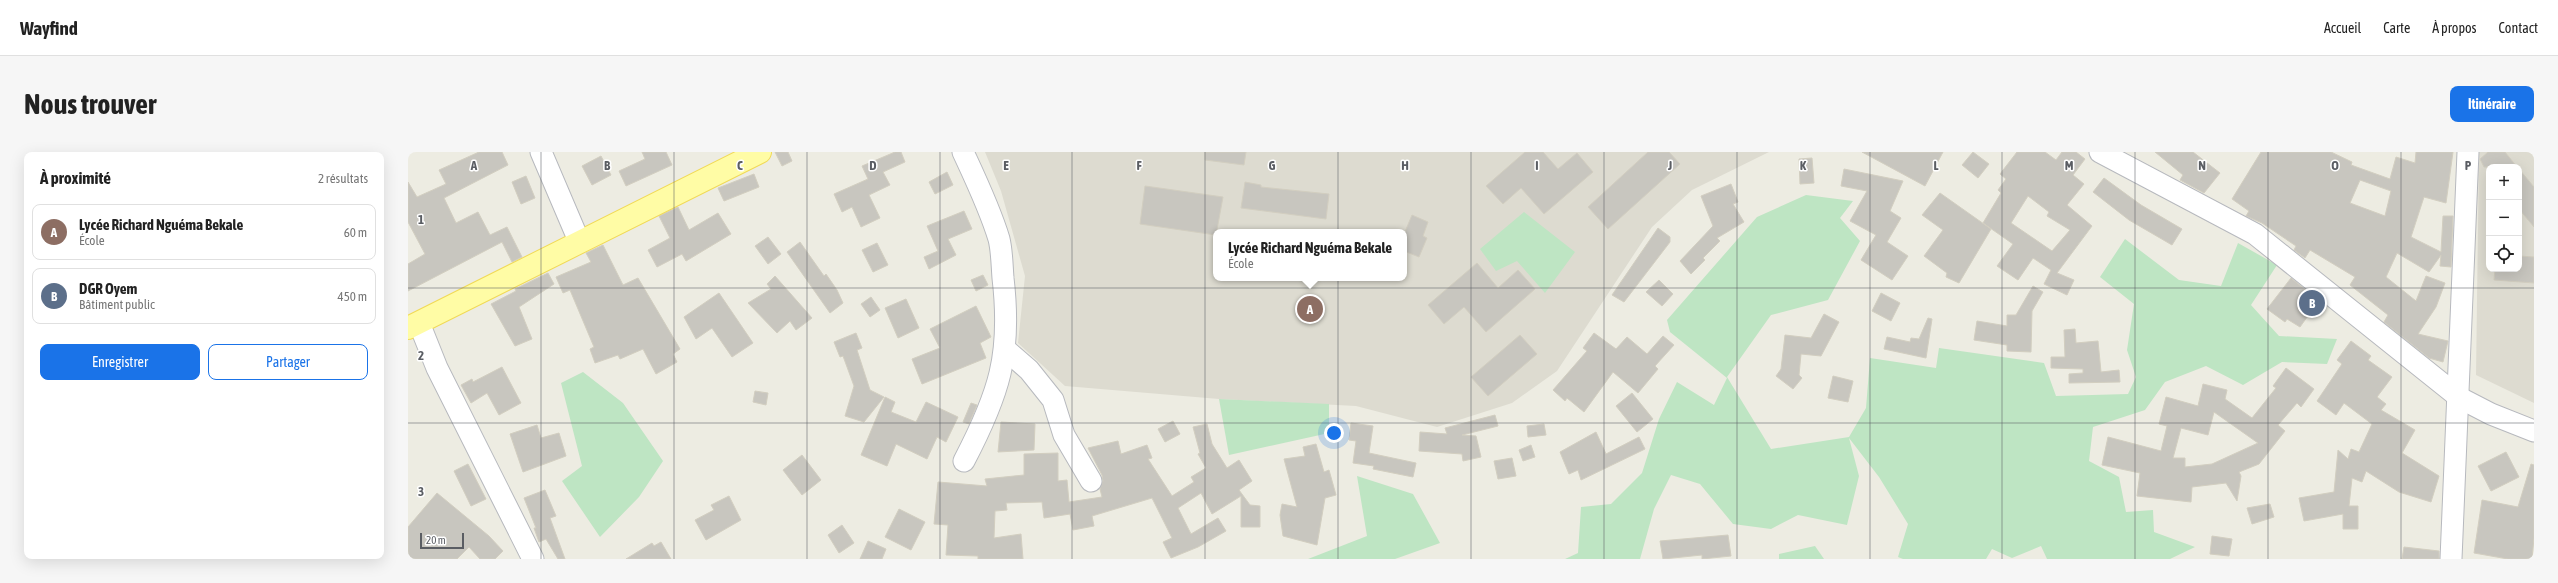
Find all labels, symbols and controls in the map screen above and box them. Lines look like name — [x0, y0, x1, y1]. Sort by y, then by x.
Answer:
text: Wayfind — [20, 17, 78, 39]
text: Accueil — [2324, 20, 2361, 36]
text: Carte — [2383, 20, 2410, 36]
text: À propos — [2432, 20, 2477, 36]
text: Contact — [2499, 20, 2538, 36]
button: Itinéraire — [2450, 86, 2534, 122]
text: Nous trouver — [24, 88, 156, 120]
text: A — [470, 158, 478, 173]
text: B — [604, 158, 611, 173]
text: C — [737, 158, 743, 173]
text: D — [869, 158, 877, 173]
text: E — [1003, 158, 1009, 173]
text: F — [1136, 158, 1142, 173]
text: G — [1269, 158, 1276, 173]
text: H — [1401, 158, 1409, 173]
text: I — [1535, 158, 1539, 173]
text: J — [1667, 158, 1672, 173]
text: K — [1800, 158, 1807, 173]
text: L — [1933, 158, 1939, 173]
text: M — [2065, 158, 2074, 173]
text: N — [2198, 158, 2206, 173]
text: O — [2331, 158, 2339, 173]
text: P — [2465, 158, 2472, 173]
map controls — [2486, 164, 2522, 272]
button: + — [2486, 164, 2522, 200]
text: À proximité — [40, 168, 111, 188]
text: 2 résultats — [318, 171, 368, 186]
button: − — [2486, 200, 2522, 236]
text: 1 — [418, 212, 424, 227]
text: Lycée Richard Nguéma Bekale — [79, 216, 243, 233]
text: A — [51, 225, 57, 240]
text: 60 m — [344, 225, 367, 240]
popup — [1213, 229, 1407, 281]
text: École — [79, 233, 105, 248]
button: locate — [2486, 236, 2522, 272]
text: Lycée Richard Nguéma Bekale — [1228, 239, 1392, 256]
text: École — [1228, 256, 1254, 271]
text: DGR Oyem — [79, 280, 137, 297]
pin: B — [2299, 288, 2325, 318]
text: B — [51, 289, 57, 304]
text: 450 m — [338, 289, 367, 304]
pin: A — [1297, 294, 1323, 324]
text: Bâtiment public — [79, 297, 155, 312]
button: Enregistrer — [40, 344, 200, 380]
button: Partager — [208, 344, 368, 380]
text: 2 — [418, 348, 424, 363]
your location — [1324, 423, 1344, 443]
text: 3 — [418, 484, 424, 499]
scale bar — [420, 531, 464, 550]
text: 20 m — [426, 534, 446, 546]

